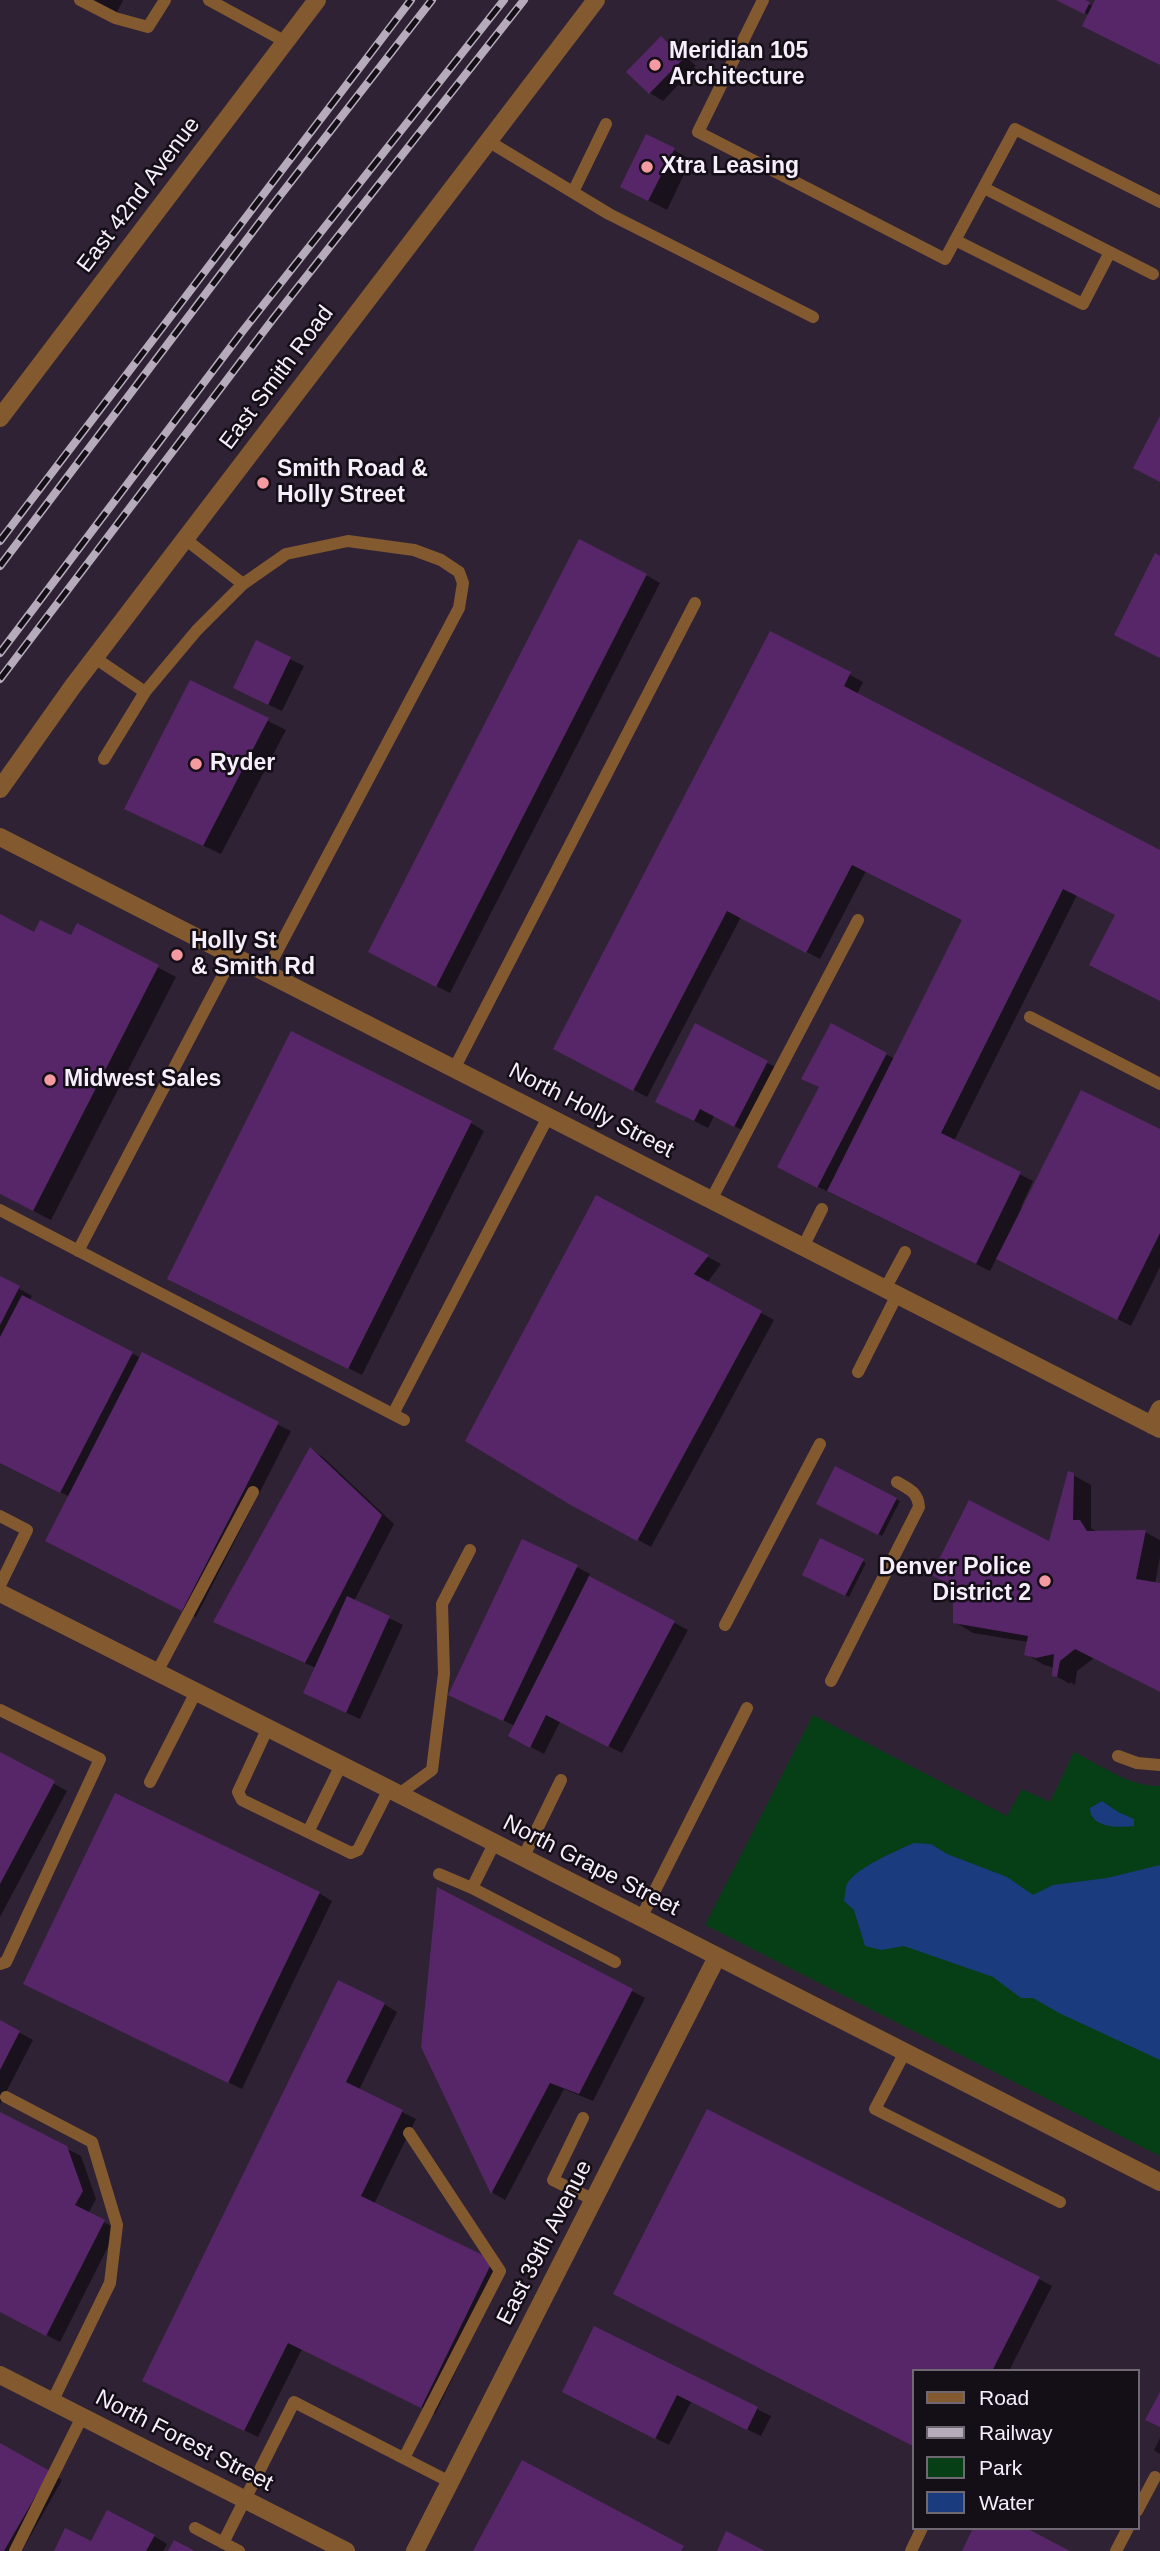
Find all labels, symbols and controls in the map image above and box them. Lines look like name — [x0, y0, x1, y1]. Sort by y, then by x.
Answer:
place label: Meridian 105 Architecture — [669, 38, 808, 92]
marker: Meridian 105 Architecture — [647, 57, 663, 73]
street label: East 42nd Avenue — [72, 112, 206, 278]
place label: Xtra Leasing — [661, 153, 799, 181]
marker: Xtra Leasing — [639, 159, 655, 175]
street label: East Smith Road — [214, 301, 340, 455]
place label: Smith Road & Holly Street — [277, 456, 428, 510]
marker: Smith Road & Holly Street — [255, 475, 271, 491]
place label: Ryder — [210, 750, 275, 778]
marker: Ryder — [188, 756, 204, 772]
place label: Holly St & Smith Rd — [191, 928, 315, 982]
marker: Holly St & Smith Rd — [169, 947, 185, 963]
street label: North Holly Street — [504, 1058, 678, 1164]
place label: Midwest Sales — [64, 1066, 221, 1094]
marker: Midwest Sales — [42, 1072, 58, 1088]
place label: Denver Police District 2 — [879, 1554, 1031, 1608]
marker: Denver Police District 2 — [1037, 1573, 1053, 1589]
street label: North Grape Street — [498, 1810, 684, 1922]
street label: East 39th Avenue — [492, 2156, 598, 2330]
legend — [912, 2369, 1139, 2530]
street label: North Forest Street — [91, 2384, 277, 2498]
text: Road — [979, 2386, 1029, 2409]
text: Railway — [979, 2421, 1053, 2444]
text: Park — [979, 2456, 1022, 2479]
text: Water — [979, 2491, 1034, 2514]

